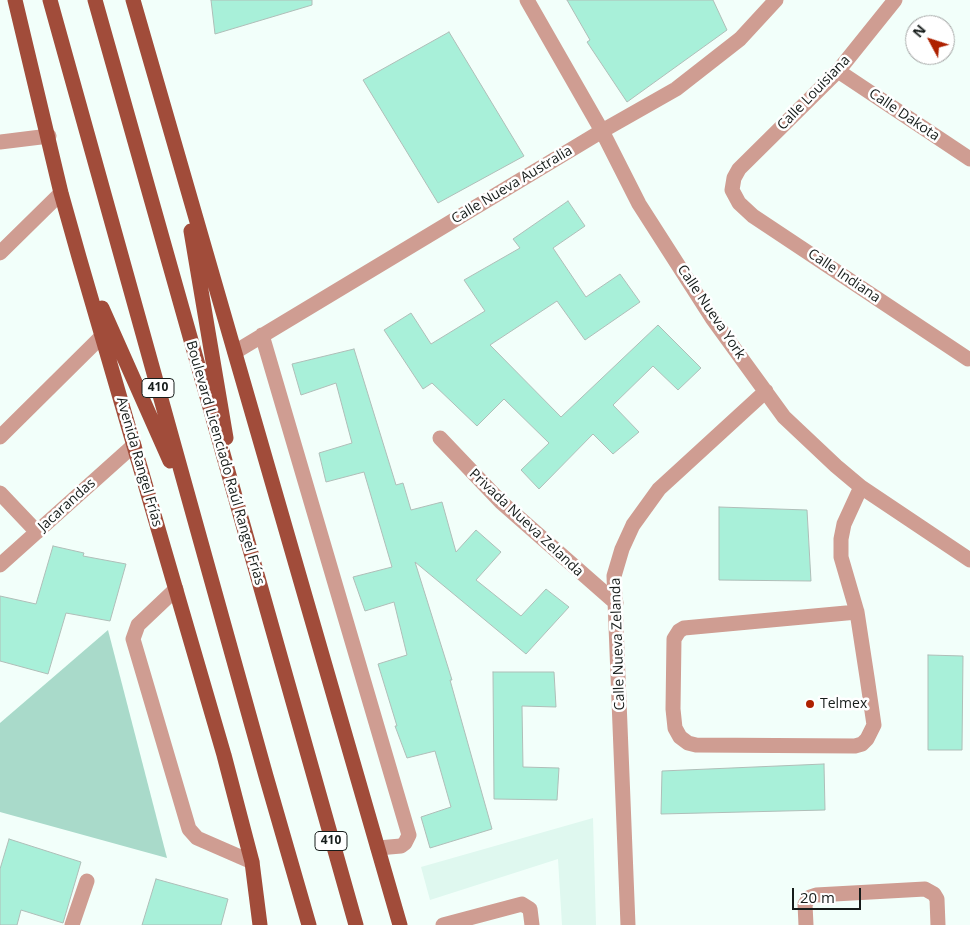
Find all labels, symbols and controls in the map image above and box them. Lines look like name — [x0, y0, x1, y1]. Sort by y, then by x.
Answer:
north arrow — [905, 15, 955, 65]
text: N — [908, 20, 930, 41]
street label: Calle Louisiana — [774, 52, 854, 134]
street label: Calle Dakota — [865, 85, 943, 145]
street label: Calle Nueva Australia — [449, 142, 575, 228]
street label: Calle Indiana — [805, 246, 883, 306]
street label: Calle Nueva York — [673, 262, 749, 362]
street label: Boulevard Licenciado Raúl Rangel Frías — [182, 339, 268, 587]
road number: 410 — [142, 378, 174, 398]
street label: Avenida Rangel Frías — [112, 395, 166, 529]
street label: Privada Nueva Zelanda — [465, 466, 587, 580]
street label: Jacarandas — [35, 475, 99, 535]
street label: Calle Nueva Zelanda — [607, 577, 629, 711]
place label: Telmex — [820, 696, 867, 712]
marker: Telmex — [804, 698, 816, 710]
road number: 410 — [315, 831, 347, 850]
scale bar — [795, 878, 864, 910]
text: 20 m — [800, 887, 835, 907]

